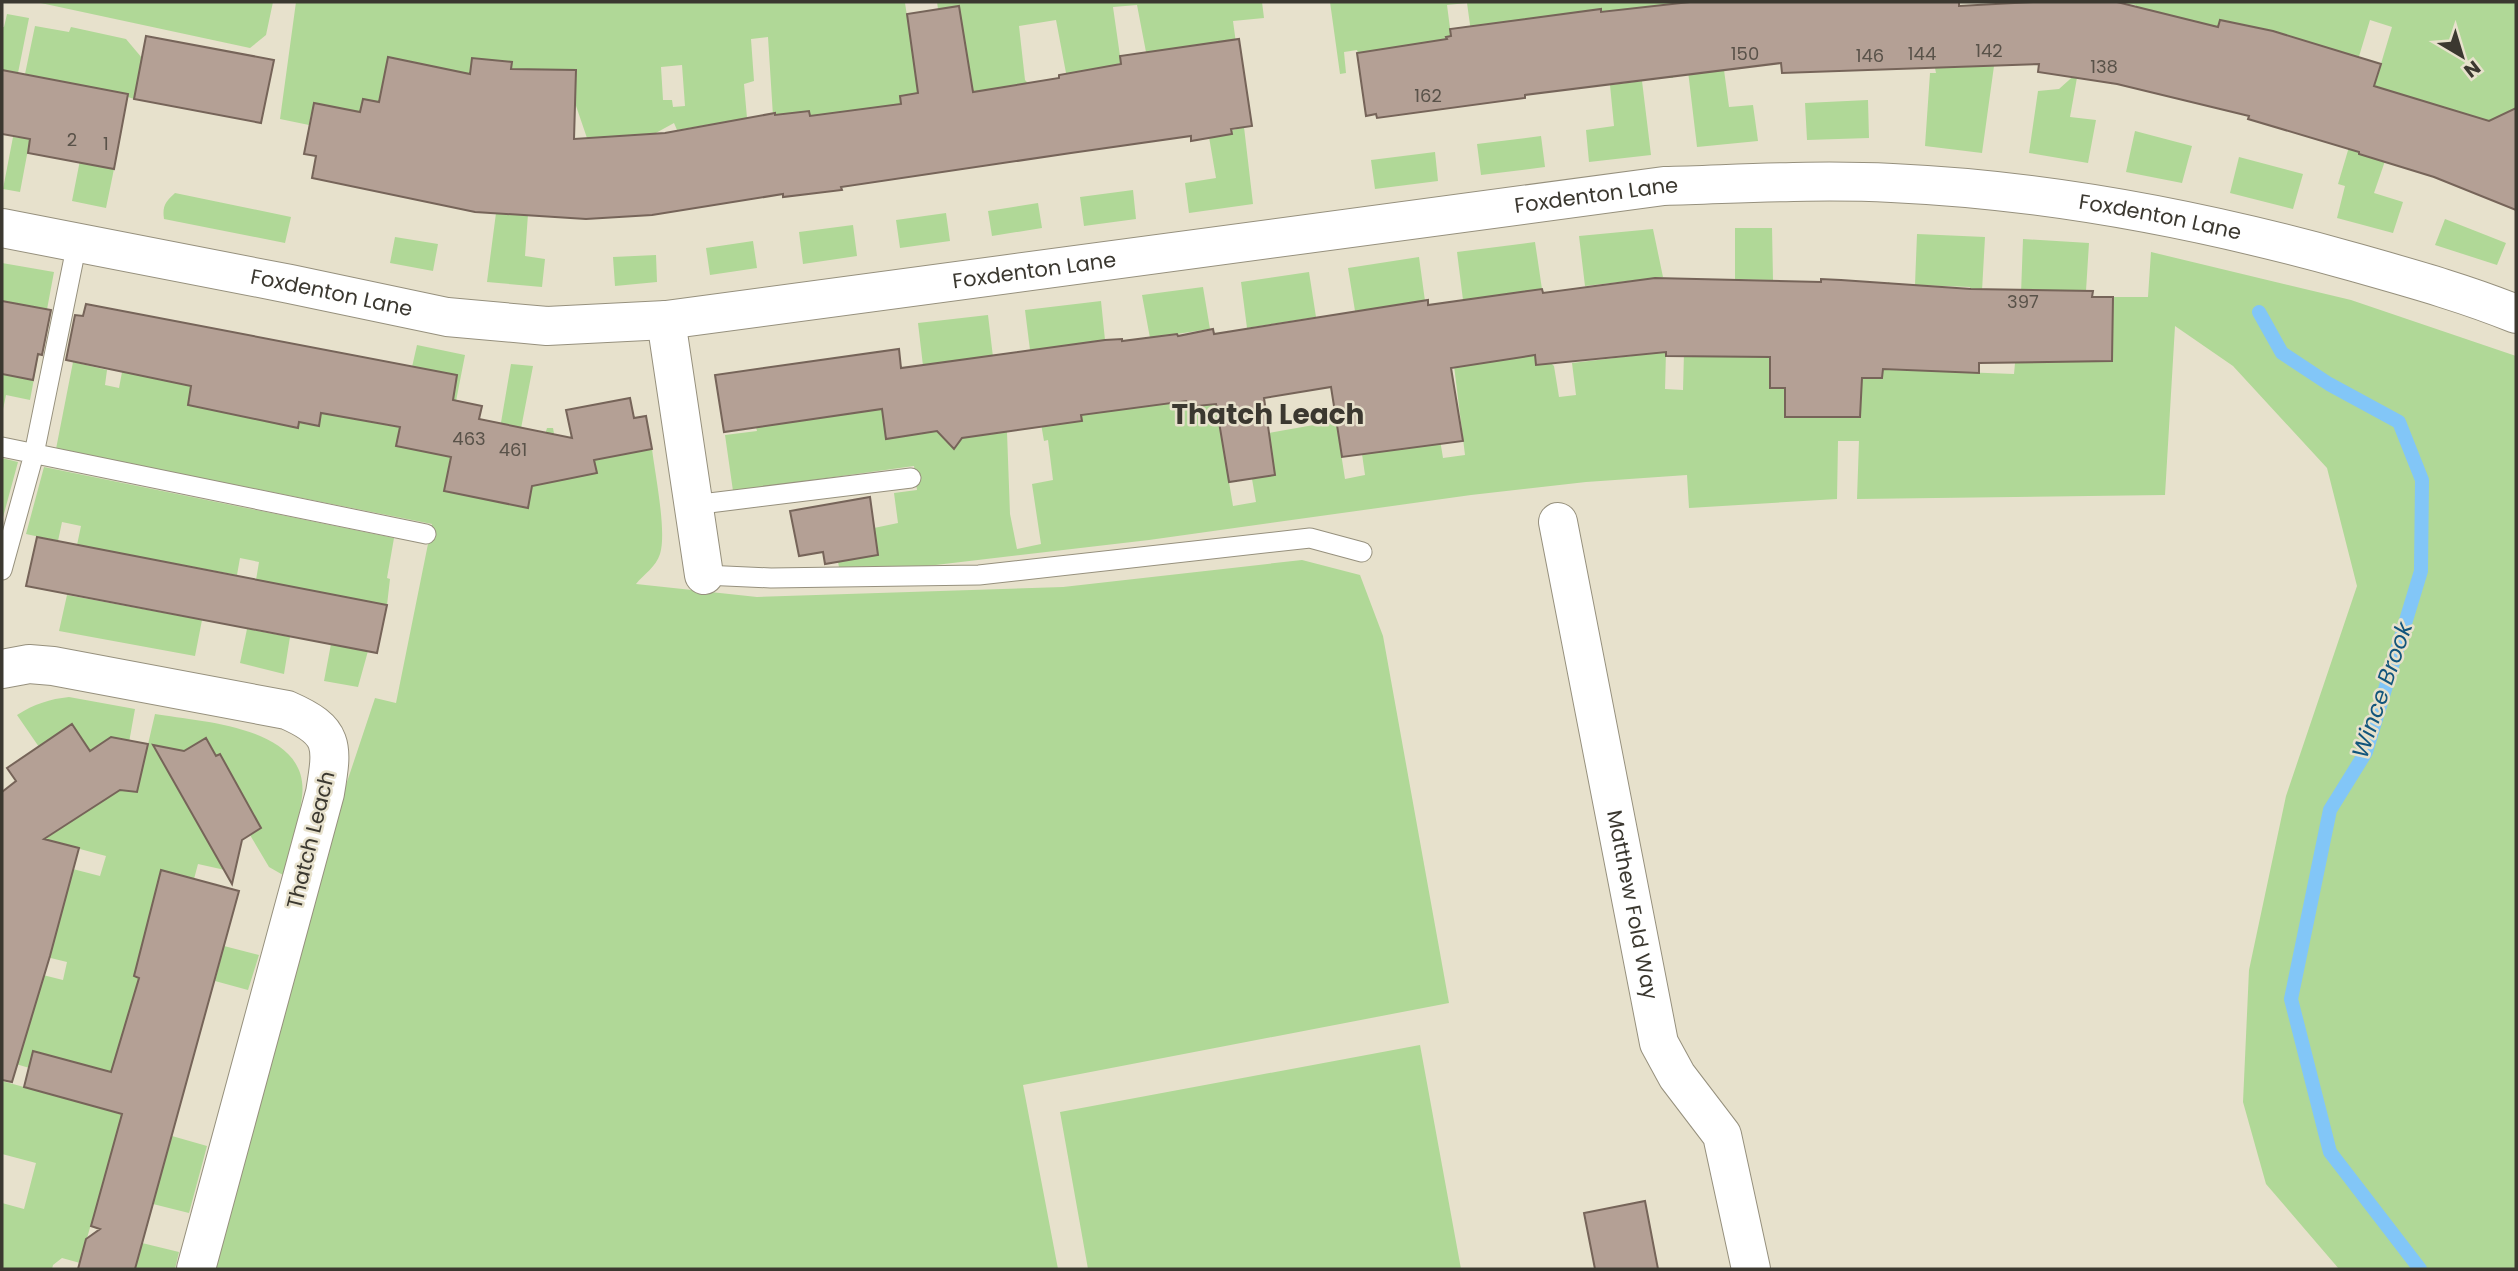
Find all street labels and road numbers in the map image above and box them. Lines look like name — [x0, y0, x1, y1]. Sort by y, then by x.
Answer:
street label: Foxdenton Lane — [1513, 171, 1678, 220]
street label: Foxdenton Lane — [2077, 187, 2244, 247]
street label: Foxdenton Lane — [951, 245, 1118, 295]
street label: Foxdenton Lane — [248, 262, 415, 323]
street label: Thatch Leach — [279, 768, 342, 912]
street label: Matthew Fold Way — [1600, 808, 1665, 1002]

